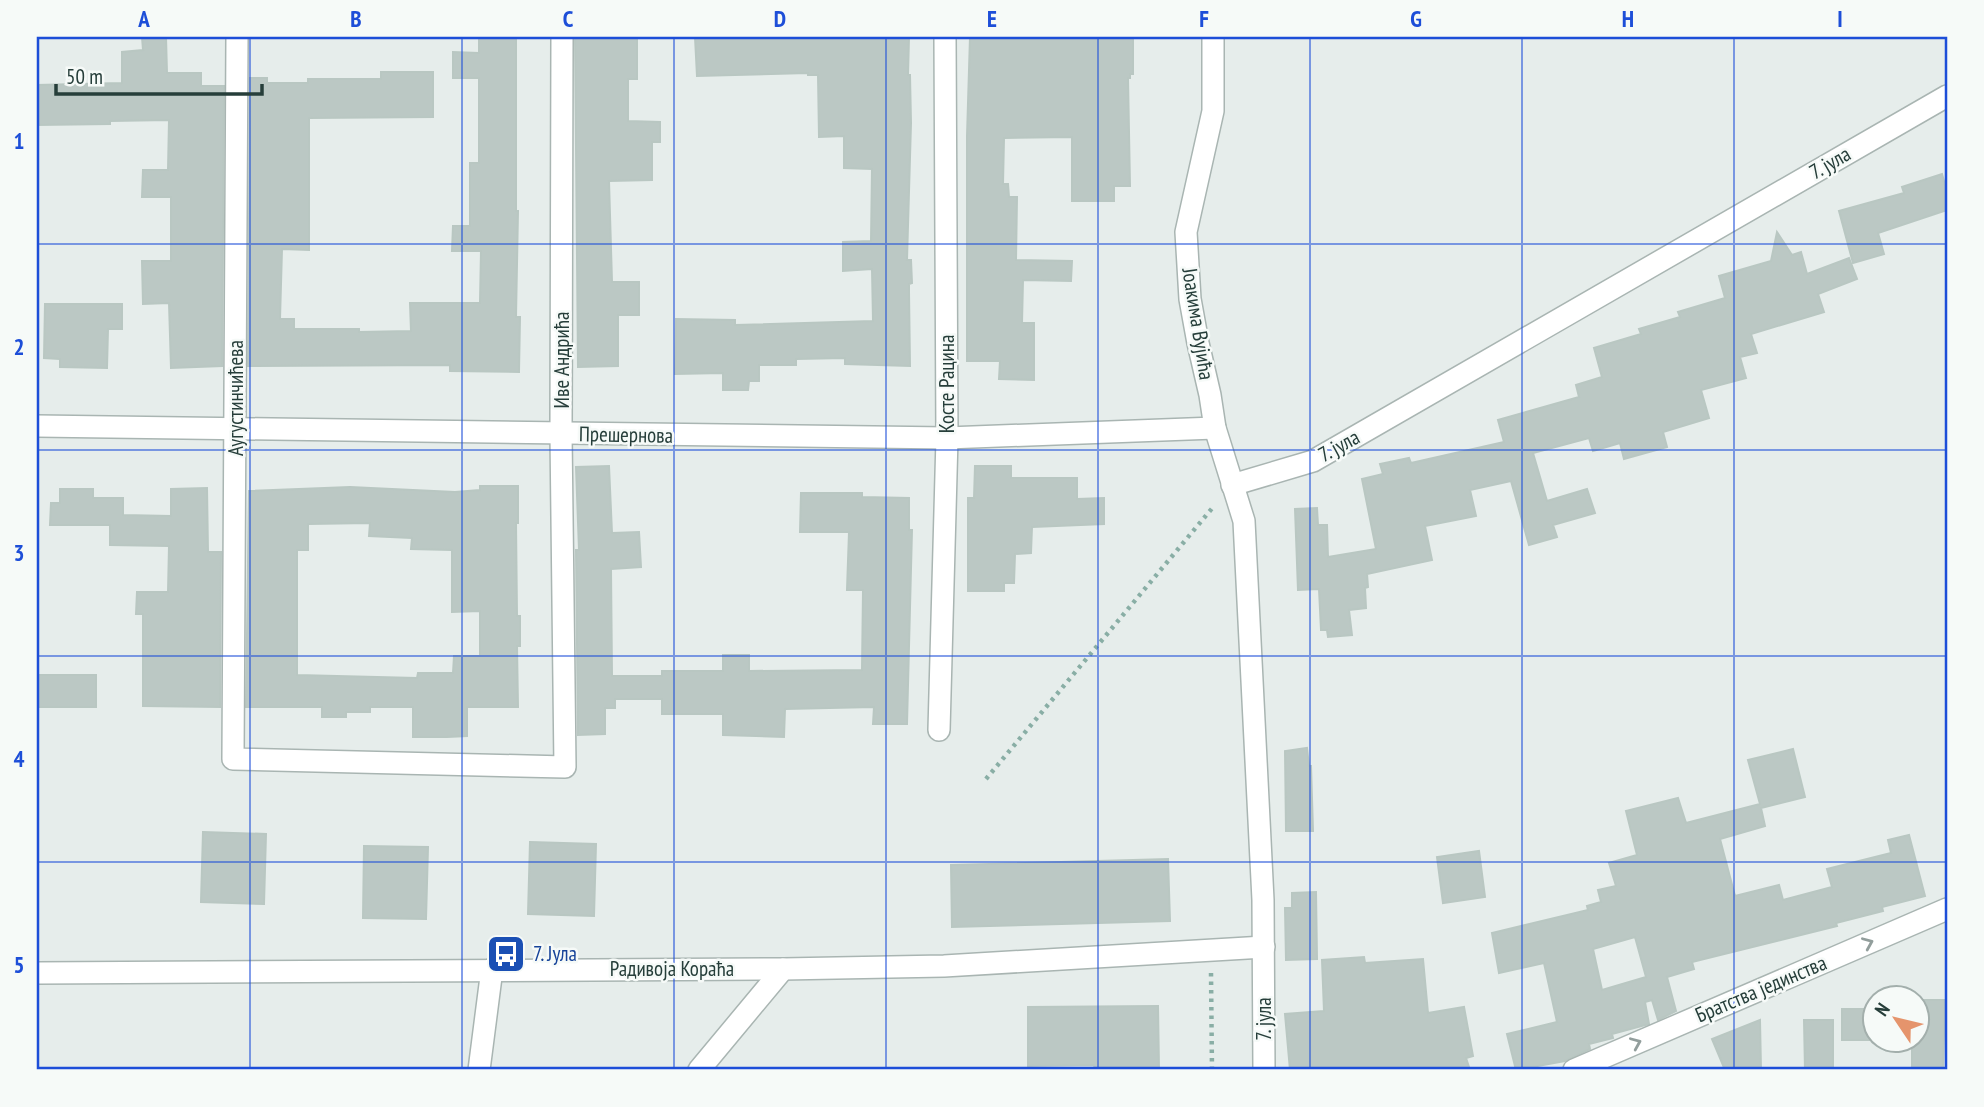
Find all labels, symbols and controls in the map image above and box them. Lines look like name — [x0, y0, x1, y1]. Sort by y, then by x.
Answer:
text: A — [137, 4, 150, 33]
text: B — [350, 4, 362, 33]
text: C — [563, 4, 574, 33]
text: D — [774, 4, 786, 33]
text: E — [987, 4, 997, 33]
text: F — [1199, 4, 1209, 33]
text: G — [1410, 4, 1422, 33]
text: H — [1622, 4, 1634, 33]
text: I — [1837, 4, 1843, 33]
scale bar — [56, 52, 262, 96]
text: 50 m — [66, 63, 103, 90]
text: 1 — [14, 126, 25, 155]
street label: 7. јула — [1804, 140, 1855, 185]
street label: Јоакима Вујића — [1176, 265, 1221, 382]
street label: Иве Андрића — [548, 312, 575, 408]
text: 2 — [14, 332, 25, 361]
street label: Косте Рацина — [933, 335, 960, 433]
street label: Аугустинчићева — [222, 340, 249, 456]
street label: Прешернова — [579, 420, 673, 449]
street label: 7. јула — [1313, 423, 1364, 468]
text: 3 — [14, 538, 25, 567]
text: 4 — [14, 744, 25, 773]
bus stop icon: 7. Јула — [485, 933, 527, 975]
one-way arrow — [1860, 937, 1873, 951]
place label: 7. Јула — [533, 940, 577, 967]
street label: Братства јединства — [1691, 949, 1830, 1028]
text: 5 — [14, 950, 25, 979]
street label: Радивоја Кораћа — [610, 955, 734, 982]
north arrow — [1862, 984, 1932, 1054]
street label: 7. јула — [1250, 997, 1277, 1041]
text: N — [1869, 998, 1895, 1020]
one-way arrow — [1629, 1037, 1642, 1051]

